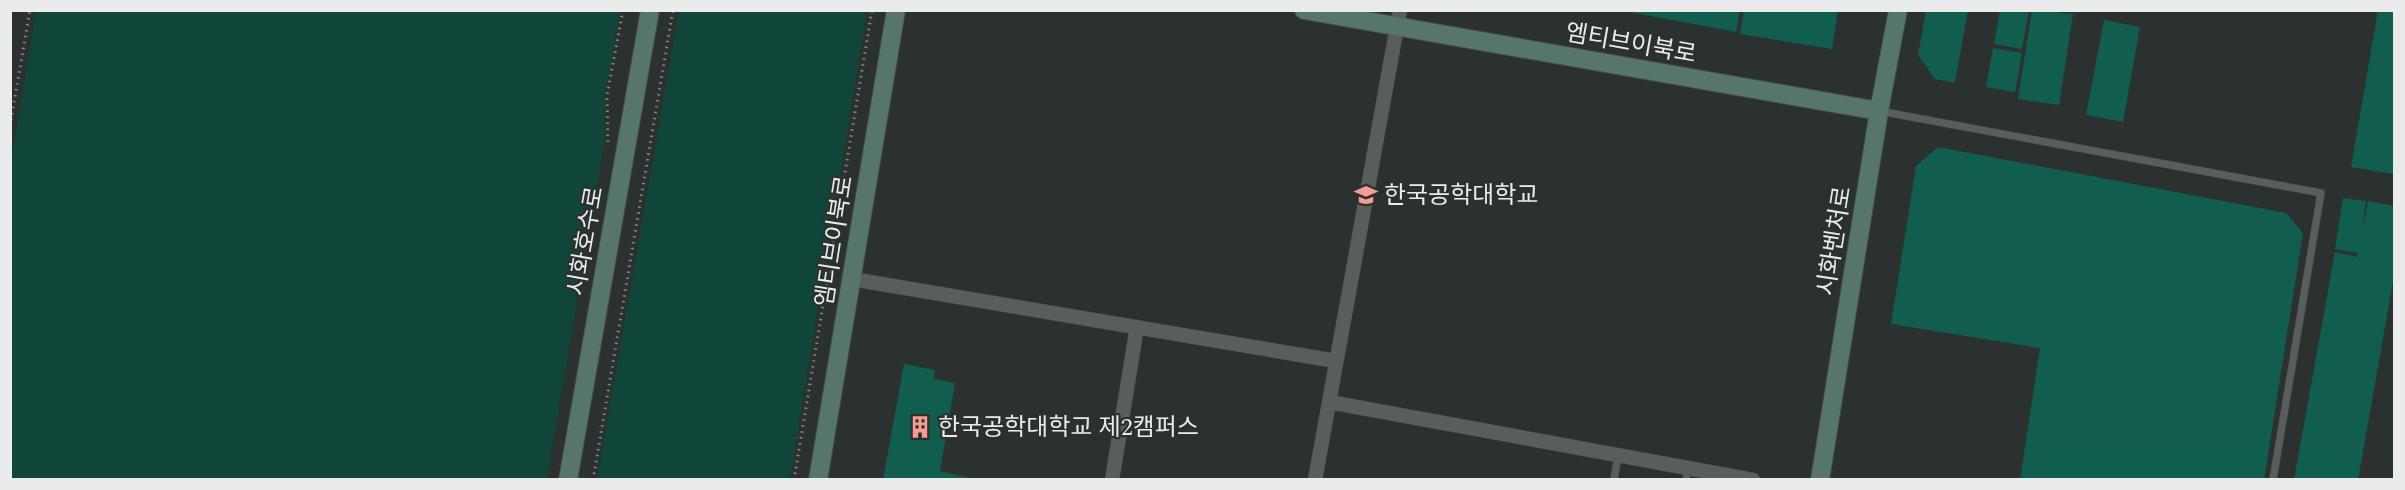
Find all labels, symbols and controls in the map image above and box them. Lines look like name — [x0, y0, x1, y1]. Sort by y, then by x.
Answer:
street label: 엠티브이북로 — [1562, 15, 1699, 73]
street label: 엠티브이북로 — [807, 173, 863, 309]
place label: 한국공학대학교 — [1384, 178, 1539, 214]
school or university icon: 한국공학대학교 — [1353, 182, 1379, 208]
street label: 시화호수로 — [559, 184, 613, 299]
street label: 시화벤처로 — [1809, 184, 1861, 298]
place label: 한국공학대학교 제2캠퍼스 — [938, 410, 1199, 446]
building icon: 한국공학대학교 제2캠퍼스 — [907, 414, 933, 440]

